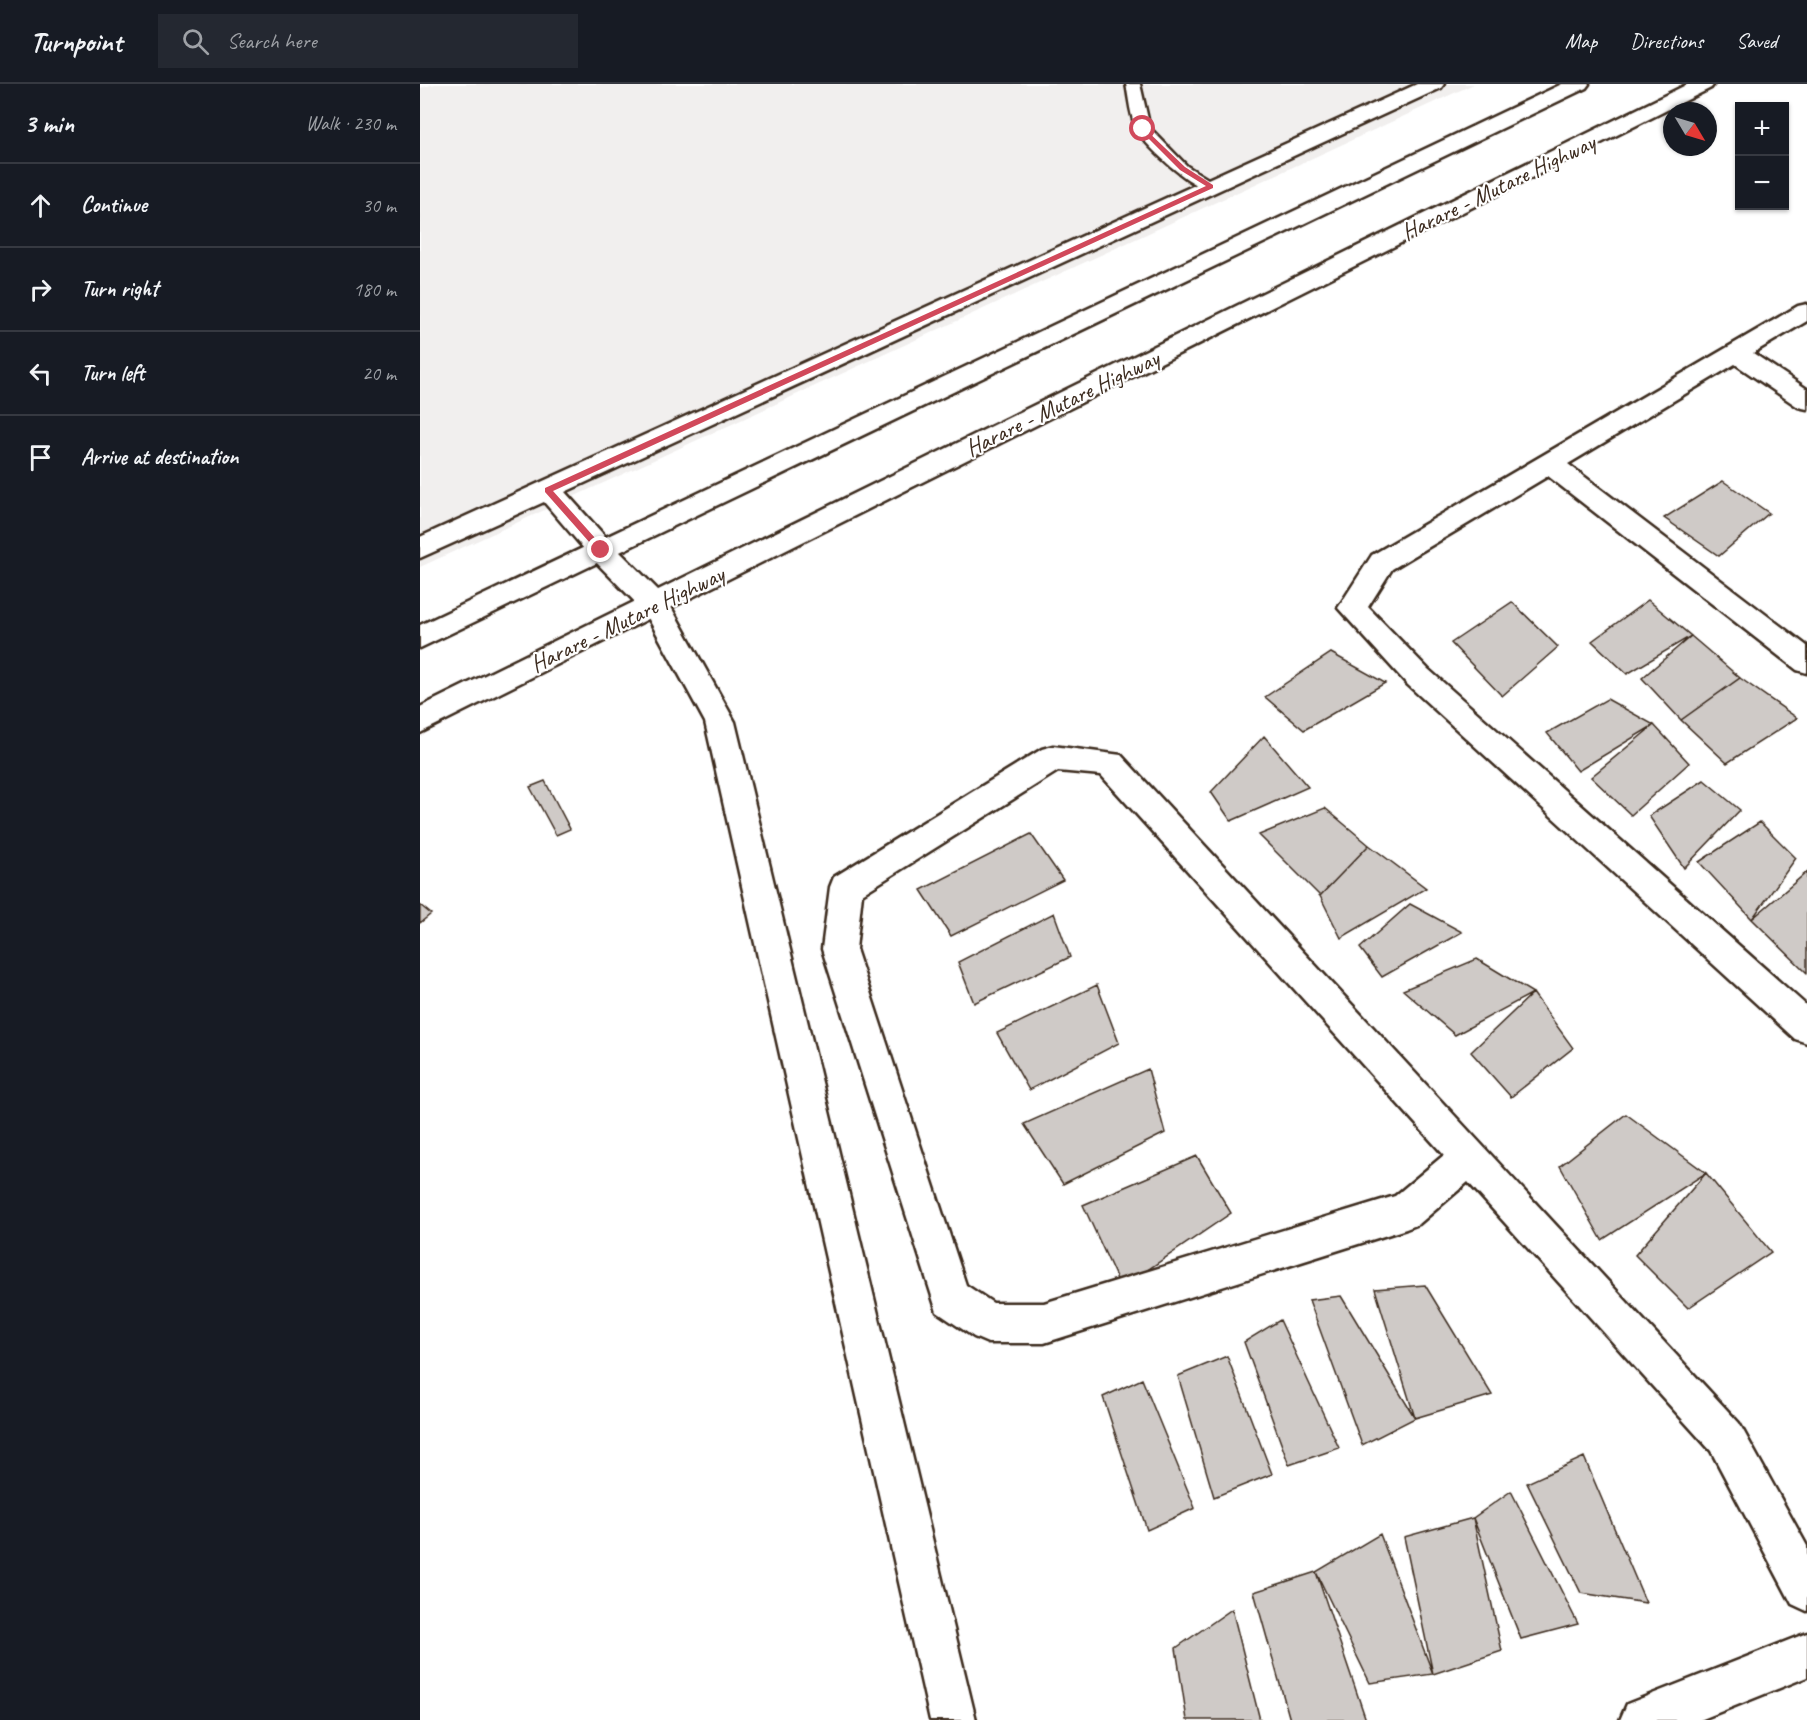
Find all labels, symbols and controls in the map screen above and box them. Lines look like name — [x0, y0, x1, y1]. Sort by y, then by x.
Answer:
search box — [158, 14, 578, 68]
text: Turnpoint — [30, 24, 122, 59]
icon: search — [179, 25, 212, 58]
text: Search here — [227, 27, 317, 55]
text: Map — [1565, 28, 1597, 54]
text: Directions — [1630, 28, 1703, 54]
text: Saved — [1736, 28, 1777, 54]
north arrow — [1663, 102, 1717, 156]
map controls — [1735, 102, 1789, 210]
button: + — [1735, 102, 1789, 156]
text: 3 min — [24, 107, 74, 140]
text: Walk · 230 m — [306, 111, 396, 136]
route start — [1129, 115, 1155, 141]
street label: Harare - Mutare Highway — [1396, 126, 1601, 247]
button: − — [1735, 156, 1789, 210]
icon: ahead — [24, 189, 57, 222]
text: Continue — [81, 191, 147, 219]
text: 30 m — [362, 193, 396, 218]
icon: right — [24, 273, 57, 306]
text: Turn right — [81, 275, 158, 303]
text: 180 m — [353, 277, 396, 302]
street label: Harare - Mutare Highway — [960, 342, 1165, 463]
icon: left — [24, 357, 57, 390]
text: Turn left — [81, 359, 145, 387]
text: 20 m — [362, 361, 396, 386]
icon: arrive — [24, 441, 57, 474]
text: Arrive at destination — [81, 443, 238, 471]
route end — [587, 536, 613, 562]
street label: Harare - Mutare Highway — [525, 558, 730, 679]

